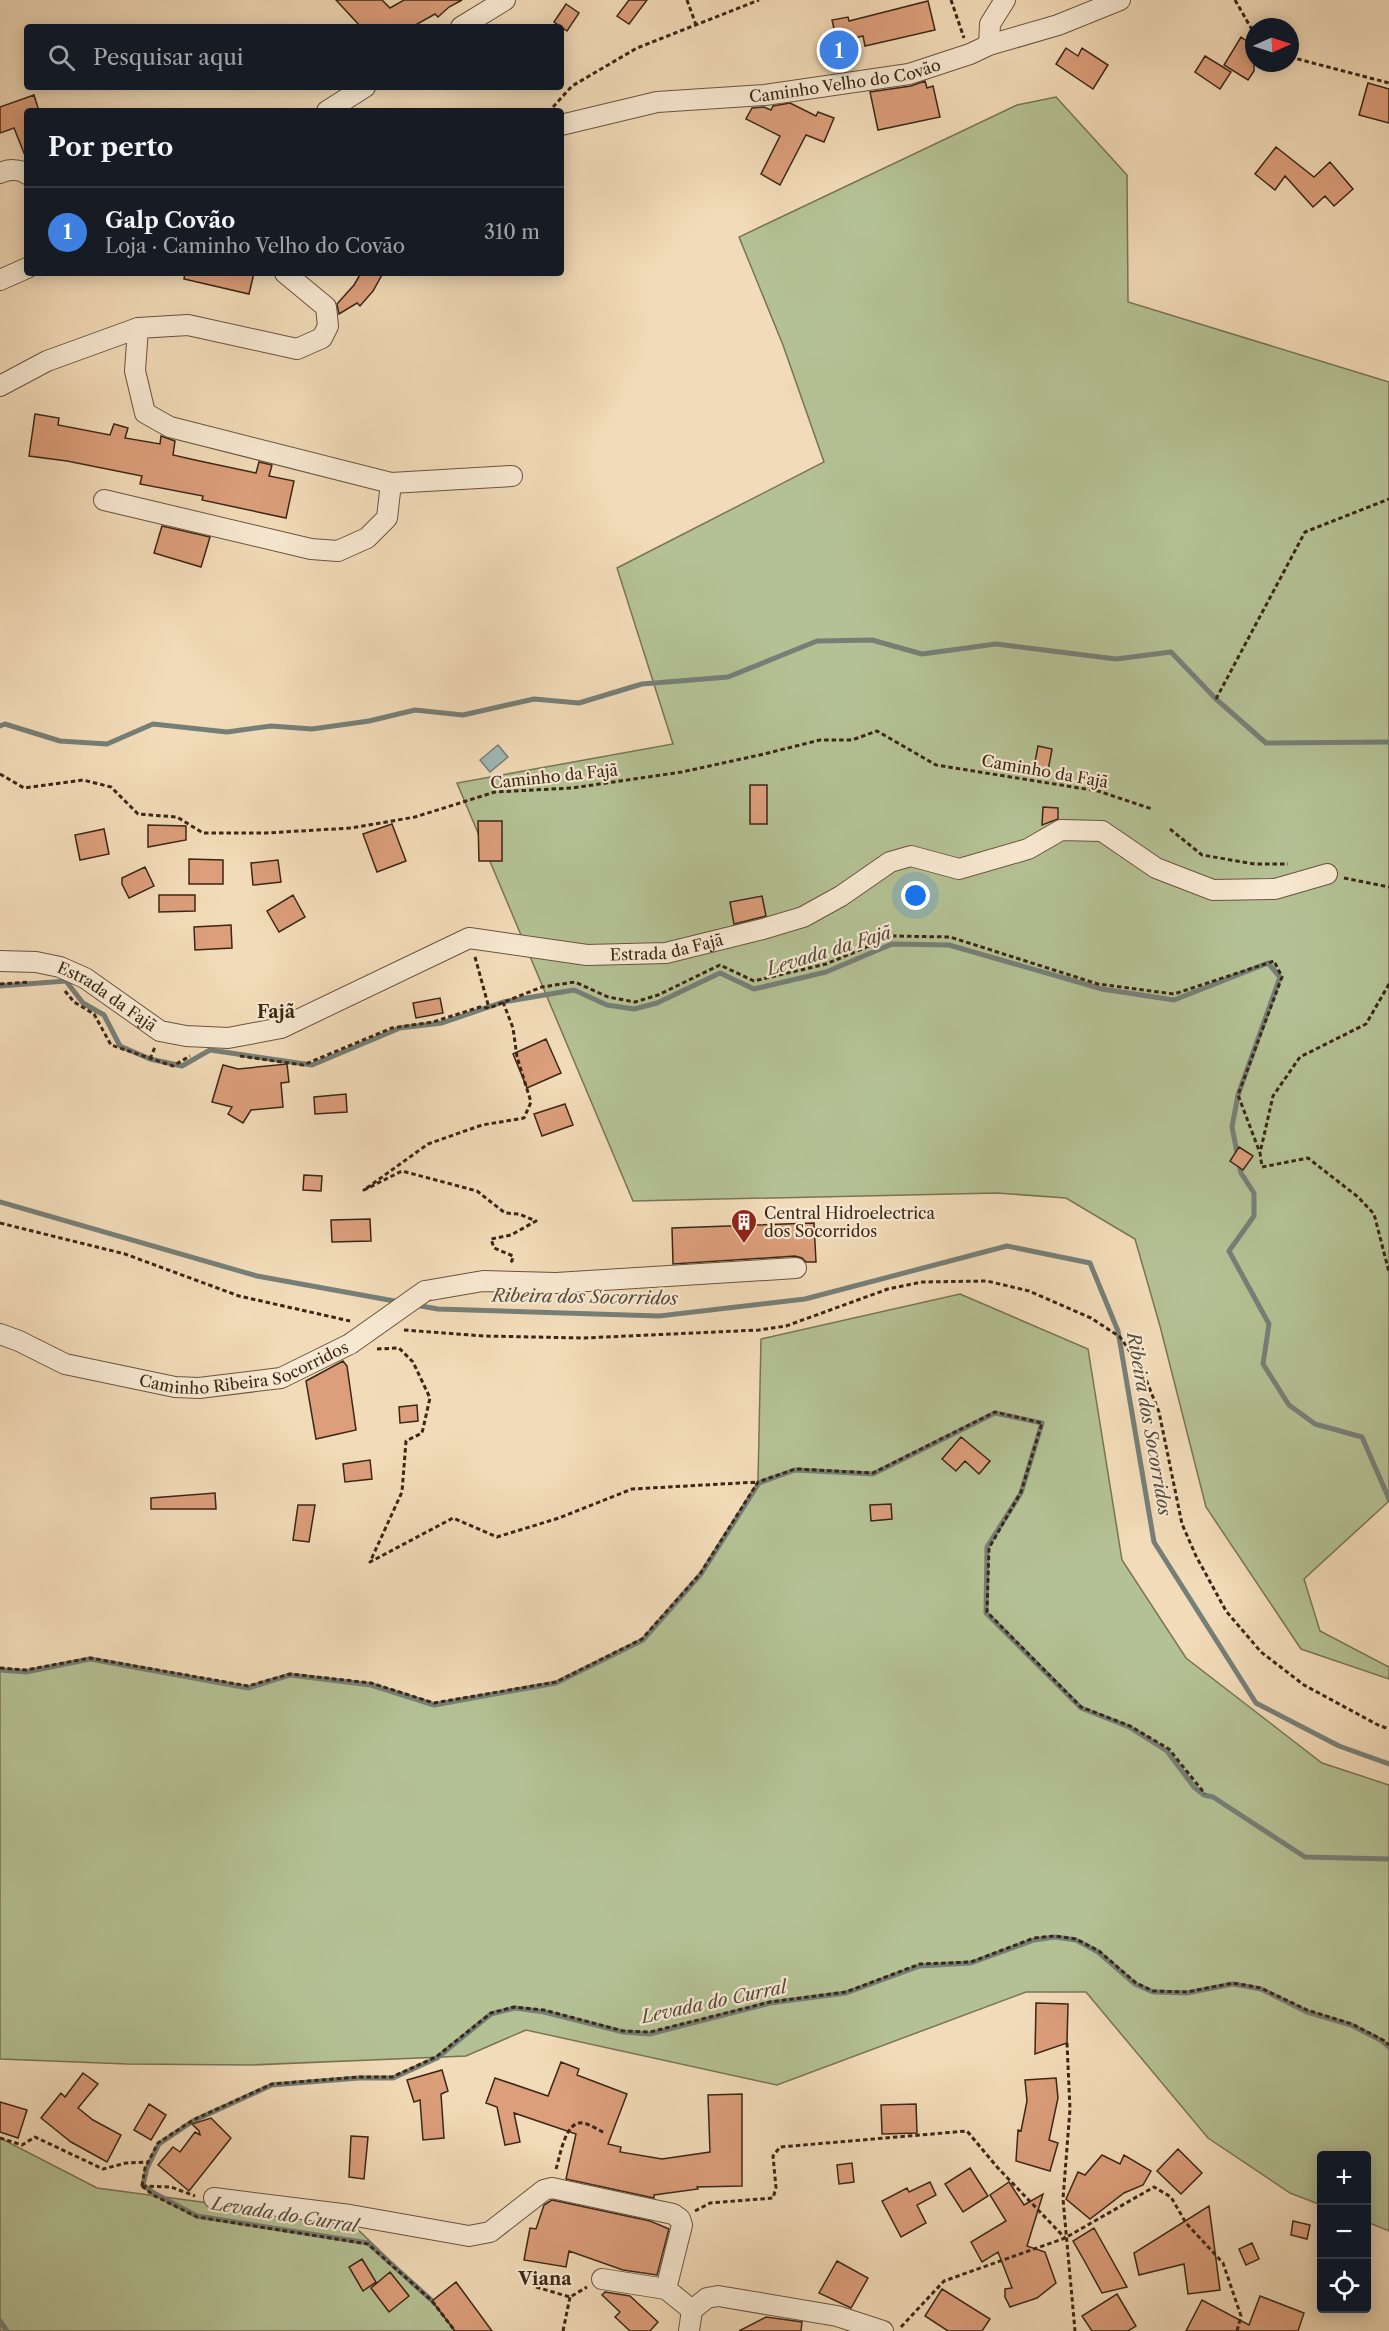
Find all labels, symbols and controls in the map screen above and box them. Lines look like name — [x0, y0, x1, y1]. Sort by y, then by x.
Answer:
north arrow — [1245, 18, 1299, 72]
search box — [24, 24, 564, 90]
pin: 1 — [820, 28, 858, 72]
icon: search — [45, 41, 78, 74]
text: Pesquisar aqui — [93, 44, 243, 71]
street label: Caminho Velho do Covão — [748, 54, 943, 106]
text: Por perto — [48, 131, 173, 163]
text: Galp Covão — [105, 207, 235, 234]
text: 1 — [63, 220, 72, 244]
text: 310 m — [484, 220, 540, 244]
text: Loja · Caminho Velho do Covão — [105, 234, 405, 258]
street label: Caminho da Fajã — [980, 750, 1110, 792]
street label: Caminho da Fajã — [489, 759, 619, 793]
your location — [901, 881, 930, 910]
water label: Levada da Fajã — [762, 921, 895, 981]
street label: Estrada da Fajã — [610, 929, 726, 964]
street label: Estrada da Fajã — [54, 957, 161, 1036]
district label: Fajã — [257, 1001, 296, 1023]
place label: Central Hidroelectrica dos Socorridos — [764, 1203, 935, 1241]
building icon: Central Hidroelectrica dos Socorridos — [729, 1207, 759, 1245]
water label: Ribeira dos Socorridos — [490, 1284, 678, 1310]
water label: Ribeira dos Socorridos — [1122, 1328, 1176, 1518]
street label: Caminho Ribeira Socorridos — [137, 1336, 351, 1398]
water label: Levada do Curral — [637, 1975, 791, 2029]
map controls — [1317, 2151, 1371, 2313]
button: + — [1317, 2151, 1371, 2205]
water label: Levada do Curral — [208, 2192, 362, 2238]
button: − — [1317, 2205, 1371, 2259]
button: locate — [1317, 2259, 1371, 2313]
district label: Viana — [517, 2268, 572, 2290]

